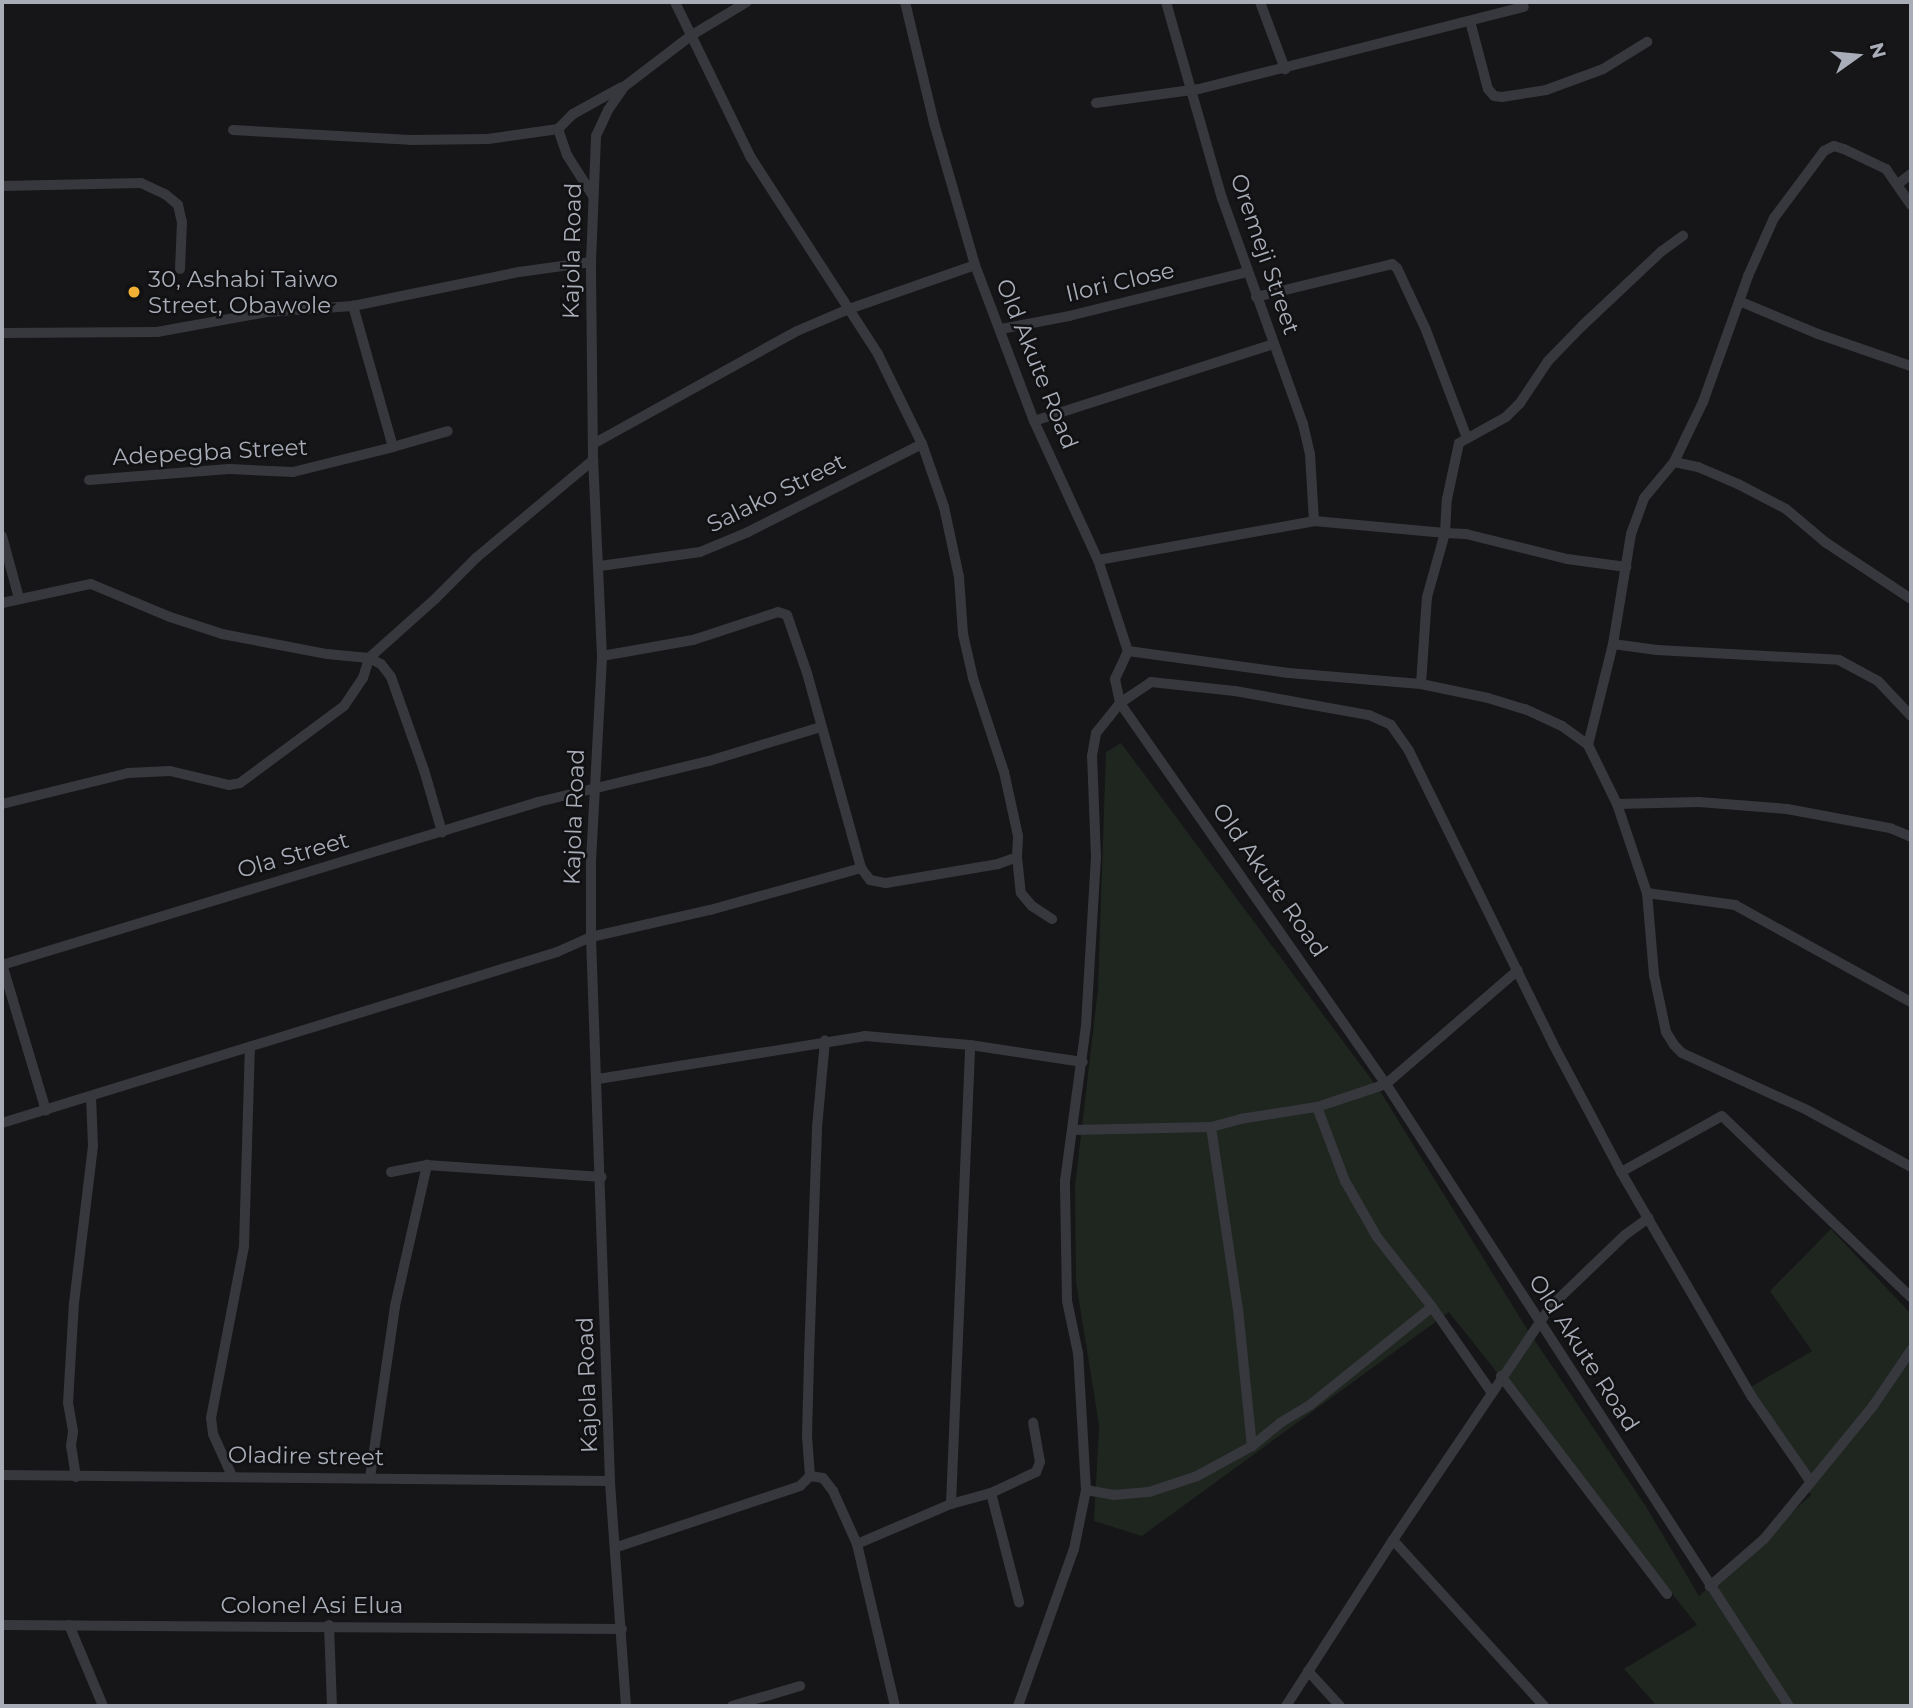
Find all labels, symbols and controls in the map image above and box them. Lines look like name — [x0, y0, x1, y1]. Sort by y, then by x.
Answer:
north arrow — [1822, 21, 1892, 91]
text: N — [1865, 40, 1891, 61]
street label: Oremeji Street — [1225, 170, 1305, 338]
street label: Kajola Road — [557, 183, 587, 319]
street label: Ilori Close — [1063, 256, 1177, 308]
place label: 30, Ashabi Taiwo Street, Obawole — [148, 265, 338, 319]
street label: Old Akute Road — [990, 275, 1084, 453]
marker: 30, Ashabi Taiwo Street, Obawole — [126, 284, 142, 300]
street label: Adepegba Street — [112, 433, 308, 471]
street label: Salako Street — [702, 448, 850, 538]
street label: Kajola Road — [558, 748, 590, 886]
street label: Old Akute Road — [1207, 798, 1333, 962]
street label: Ola Street — [234, 826, 352, 884]
street label: Old Akute Road — [1523, 1269, 1645, 1437]
street label: Kajola Road — [571, 1316, 603, 1454]
street label: Oladire street — [228, 1441, 384, 1471]
street label: Colonel Asi Elua — [221, 1591, 403, 1619]

